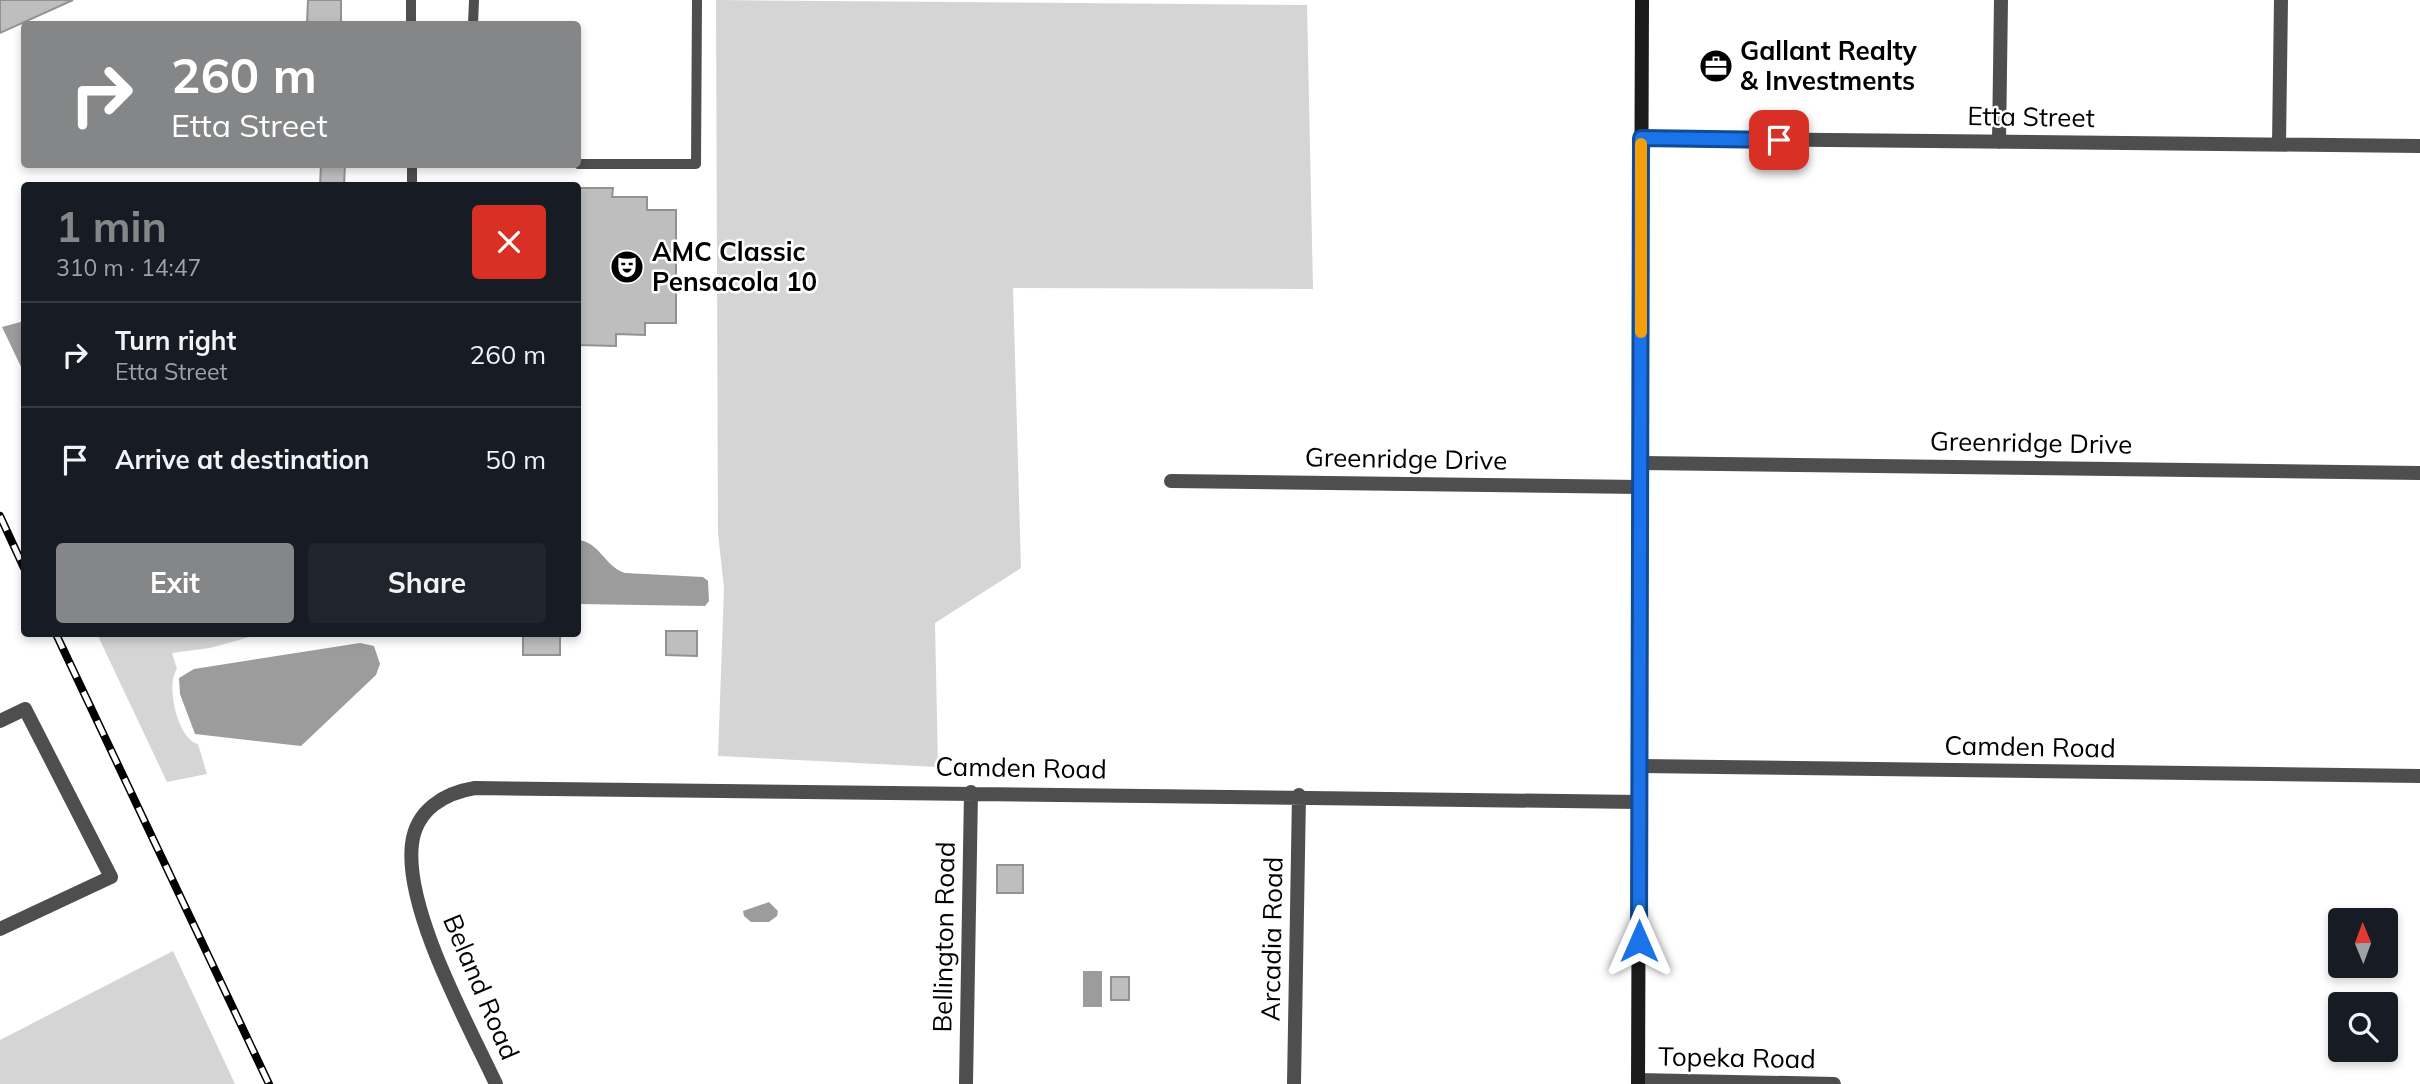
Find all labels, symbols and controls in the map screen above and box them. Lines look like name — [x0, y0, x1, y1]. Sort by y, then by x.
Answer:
place label: Gallant Realty & Investments — [1740, 34, 1918, 97]
text: 260 m — [171, 44, 317, 105]
office icon: Gallant Realty & Investments — [1697, 47, 1735, 85]
icon: right — [56, 49, 147, 140]
street label: Etta Street — [1967, 99, 2095, 134]
text: Etta Street — [171, 105, 328, 145]
pin — [1749, 110, 1809, 170]
icon: arrive — [1760, 121, 1798, 159]
text: 1 min — [56, 200, 167, 253]
button: close — [472, 205, 546, 279]
place label: AMC Classic Pensacola 10 — [652, 235, 817, 298]
theatre icon: AMC Classic Pensacola 10 — [608, 248, 646, 286]
text: 310 m · 14:47 — [56, 253, 201, 282]
text: Turn right — [115, 324, 236, 357]
icon: right — [56, 336, 94, 374]
text: 260 m — [470, 338, 546, 371]
text: Etta Street — [115, 357, 228, 386]
street label: Greenridge Drive — [1930, 424, 2133, 461]
street label: Greenridge Drive — [1305, 440, 1508, 477]
icon: arrive — [56, 441, 94, 479]
text: Arrive at destination — [115, 443, 370, 476]
text: 50 m — [485, 443, 546, 476]
button: Exit — [56, 543, 294, 623]
button: Share — [308, 543, 546, 623]
street label: Camden Road — [1944, 729, 2116, 764]
street label: Camden Road — [935, 750, 1107, 785]
street label: Bellington Road — [925, 841, 962, 1033]
street label: Arcadia Road — [1254, 856, 1289, 1022]
position arrow — [1602, 904, 1676, 978]
north arrow — [2328, 908, 2398, 978]
map controls — [2328, 908, 2398, 1062]
street label: Beland Road — [436, 909, 527, 1065]
button: search — [2328, 992, 2398, 1062]
street label: Topeka Road — [1658, 1040, 1816, 1075]

